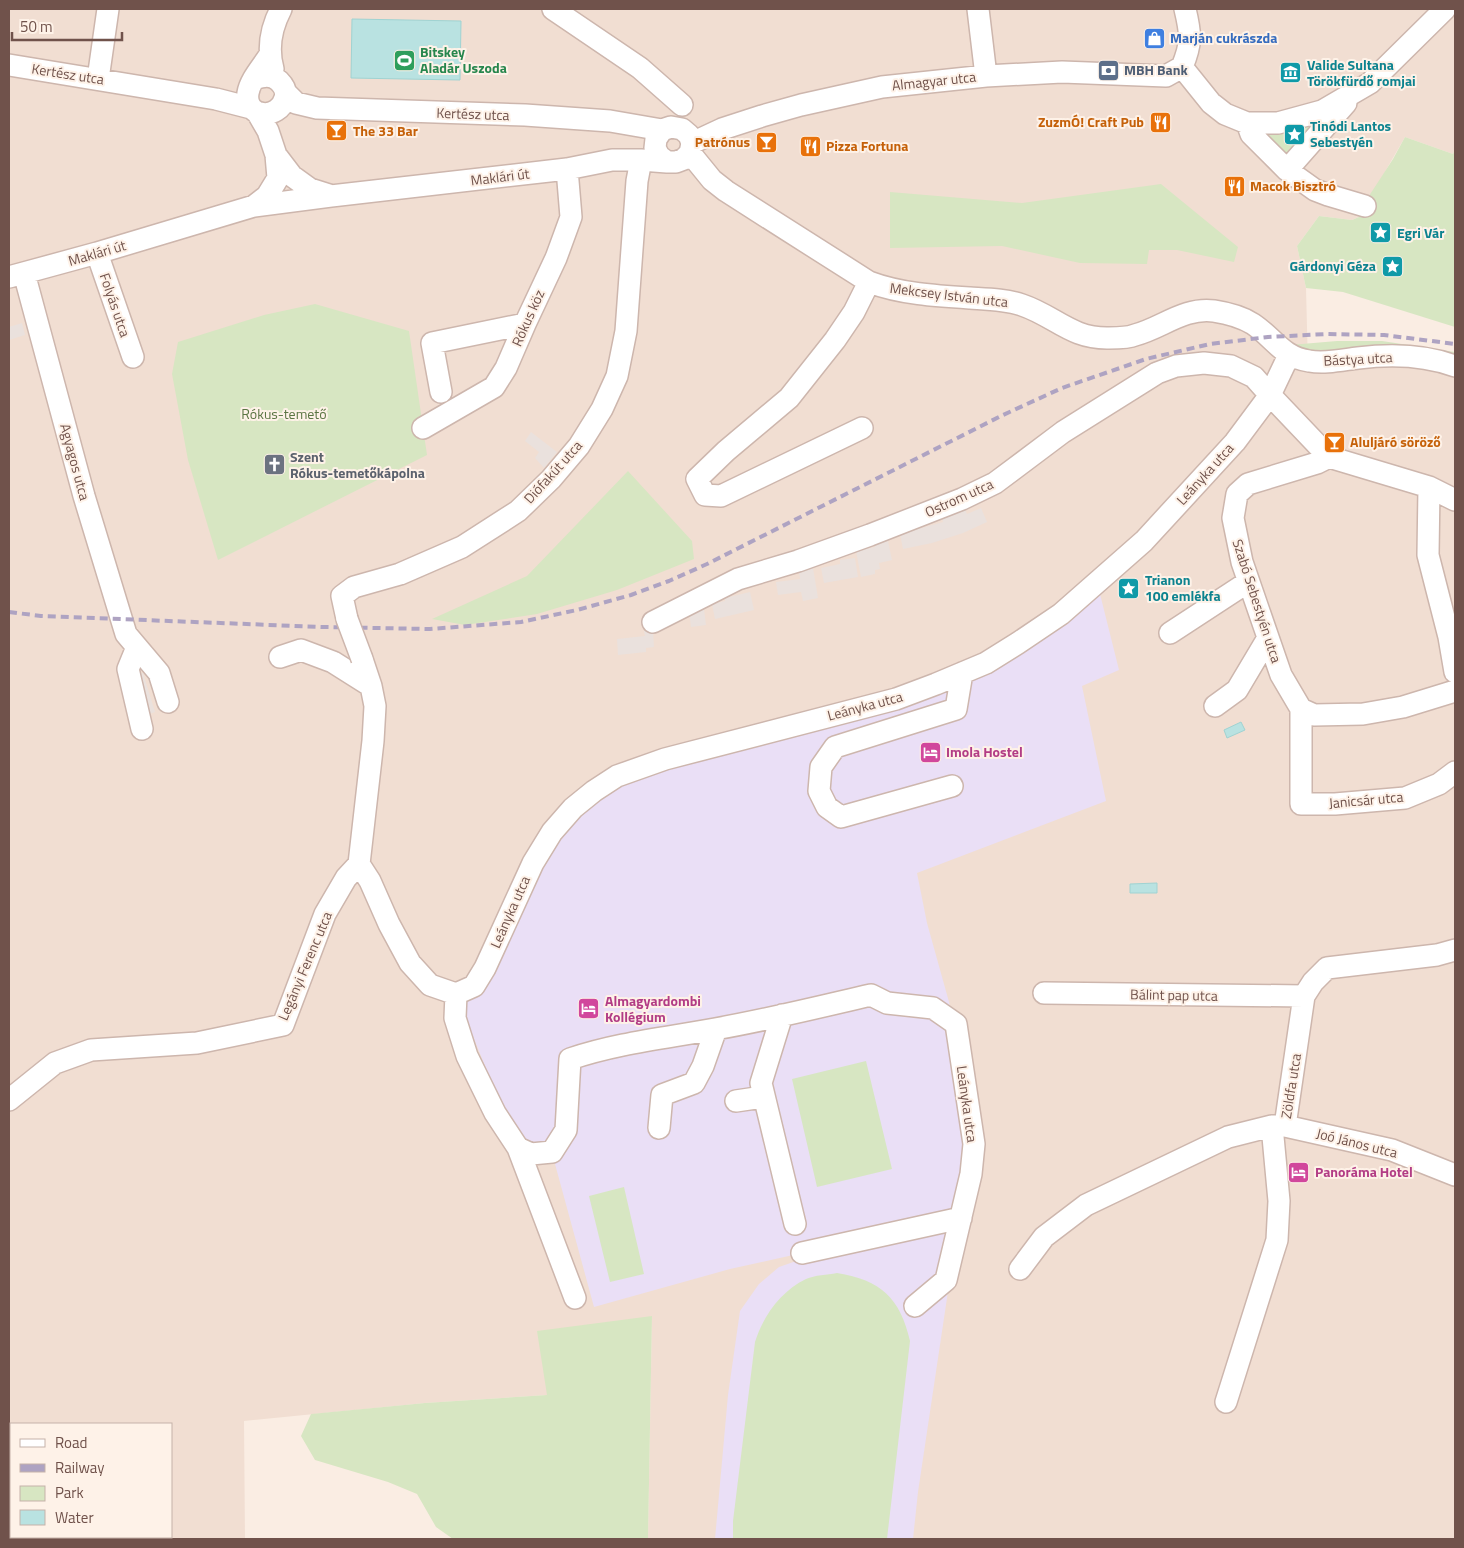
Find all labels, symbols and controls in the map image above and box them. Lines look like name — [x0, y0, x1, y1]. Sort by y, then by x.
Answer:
scale bar — [12, 10, 122, 42]
text: 50 m — [20, 15, 53, 38]
shop icon: Marján cukrászda — [1142, 26, 1166, 50]
place label: Marján cukrászda — [1170, 27, 1277, 48]
place label: Bitskey Aladár Uszoda — [420, 41, 507, 78]
sports icon: Bitskey Aladár Uszoda — [392, 48, 416, 72]
place label: Valide Sultana Törökfürdő romjai — [1307, 54, 1416, 91]
street label: Kertész utca — [30, 57, 106, 90]
bank icon: MBH Bank — [1096, 58, 1120, 82]
place label: MBH Bank — [1124, 59, 1189, 80]
museum icon: Valide Sultana Törökfürdő romjai — [1279, 61, 1303, 85]
street label: Almagyar utca — [891, 66, 977, 95]
street label: Kertész utca — [436, 102, 510, 125]
restaurant icon: ZuzmÓ! Craft Pub — [1148, 110, 1172, 134]
place label: ZuzmÓ! Craft Pub — [1038, 111, 1144, 132]
place label: Tinódi Lantos Sebestyén — [1310, 115, 1392, 152]
bar icon: The 33 Bar — [325, 119, 349, 143]
place label: The 33 Bar — [353, 120, 418, 141]
place icon: Tinódi Lantos Sebestyén — [1282, 122, 1306, 146]
bar icon: Patrónus — [754, 130, 778, 154]
place label: Patrónus — [695, 131, 750, 152]
restaurant icon: Pizza Fortuna — [798, 134, 822, 158]
place label: Pizza Fortuna — [826, 135, 908, 156]
street label: Maklári út — [469, 162, 531, 191]
restaurant icon: Macok Bisztró — [1222, 174, 1246, 198]
place label: Macok Bisztró — [1250, 175, 1336, 196]
place icon: Egri Vár — [1369, 221, 1393, 245]
place label: Egri Vár — [1397, 222, 1444, 243]
street label: Maklári út — [66, 234, 128, 271]
place icon: Gárdonyi Géza — [1380, 254, 1404, 278]
place label: Gárdonyi Géza — [1289, 255, 1376, 276]
street label: Folyás utca — [95, 270, 136, 340]
street label: Mekcsey István utca — [889, 277, 1010, 312]
street label: Rókus köz — [506, 286, 549, 349]
street label: Bástya utca — [1323, 346, 1393, 371]
park label: Rókus-temető — [241, 403, 327, 424]
street label: Agyagos utca — [55, 421, 96, 503]
bar icon: Aluljáró söröző — [1322, 430, 1346, 454]
place label: Aluljáró söröző — [1350, 431, 1441, 452]
street label: Diófakút utca — [518, 435, 587, 508]
street label: Leányka utca — [1171, 438, 1238, 509]
place label: Szent Rókus-temetőkápolna — [290, 446, 425, 483]
church icon: Szent Rókus-temetőkápolna — [262, 453, 286, 477]
street label: Ostrom utca — [921, 473, 996, 522]
street label: Szabó Sebestyén utca — [1228, 536, 1287, 665]
place label: Trianon 100 emlékfa — [1145, 569, 1221, 606]
place icon: Trianon 100 emlékfa — [1117, 576, 1141, 600]
street label: Leányka utca — [825, 685, 905, 726]
hotel icon: Imola Hostel — [918, 740, 942, 764]
place label: Imola Hostel — [946, 741, 1023, 762]
street label: Janicsár utca — [1328, 786, 1404, 813]
street label: Leányka utca — [484, 872, 535, 951]
street label: Legányi Ferenc utca — [272, 908, 337, 1023]
street label: Bálint pap utca — [1130, 983, 1218, 1006]
place label: Almagyardombi Kollégium — [605, 990, 701, 1027]
hotel icon: Almagyardombi Kollégium — [577, 997, 601, 1021]
street label: Zöldfa utca — [1275, 1052, 1306, 1120]
street label: Leányka utca — [952, 1064, 983, 1144]
street label: Joó János utca — [1314, 1122, 1400, 1163]
hotel icon: Panoráma Hotel — [1287, 1160, 1311, 1184]
place label: Panoráma Hotel — [1315, 1161, 1413, 1182]
legend — [10, 1423, 172, 1538]
text: Road — [55, 1431, 87, 1454]
text: Railway — [55, 1456, 105, 1479]
text: Park — [55, 1481, 84, 1504]
text: Water — [55, 1506, 94, 1529]

